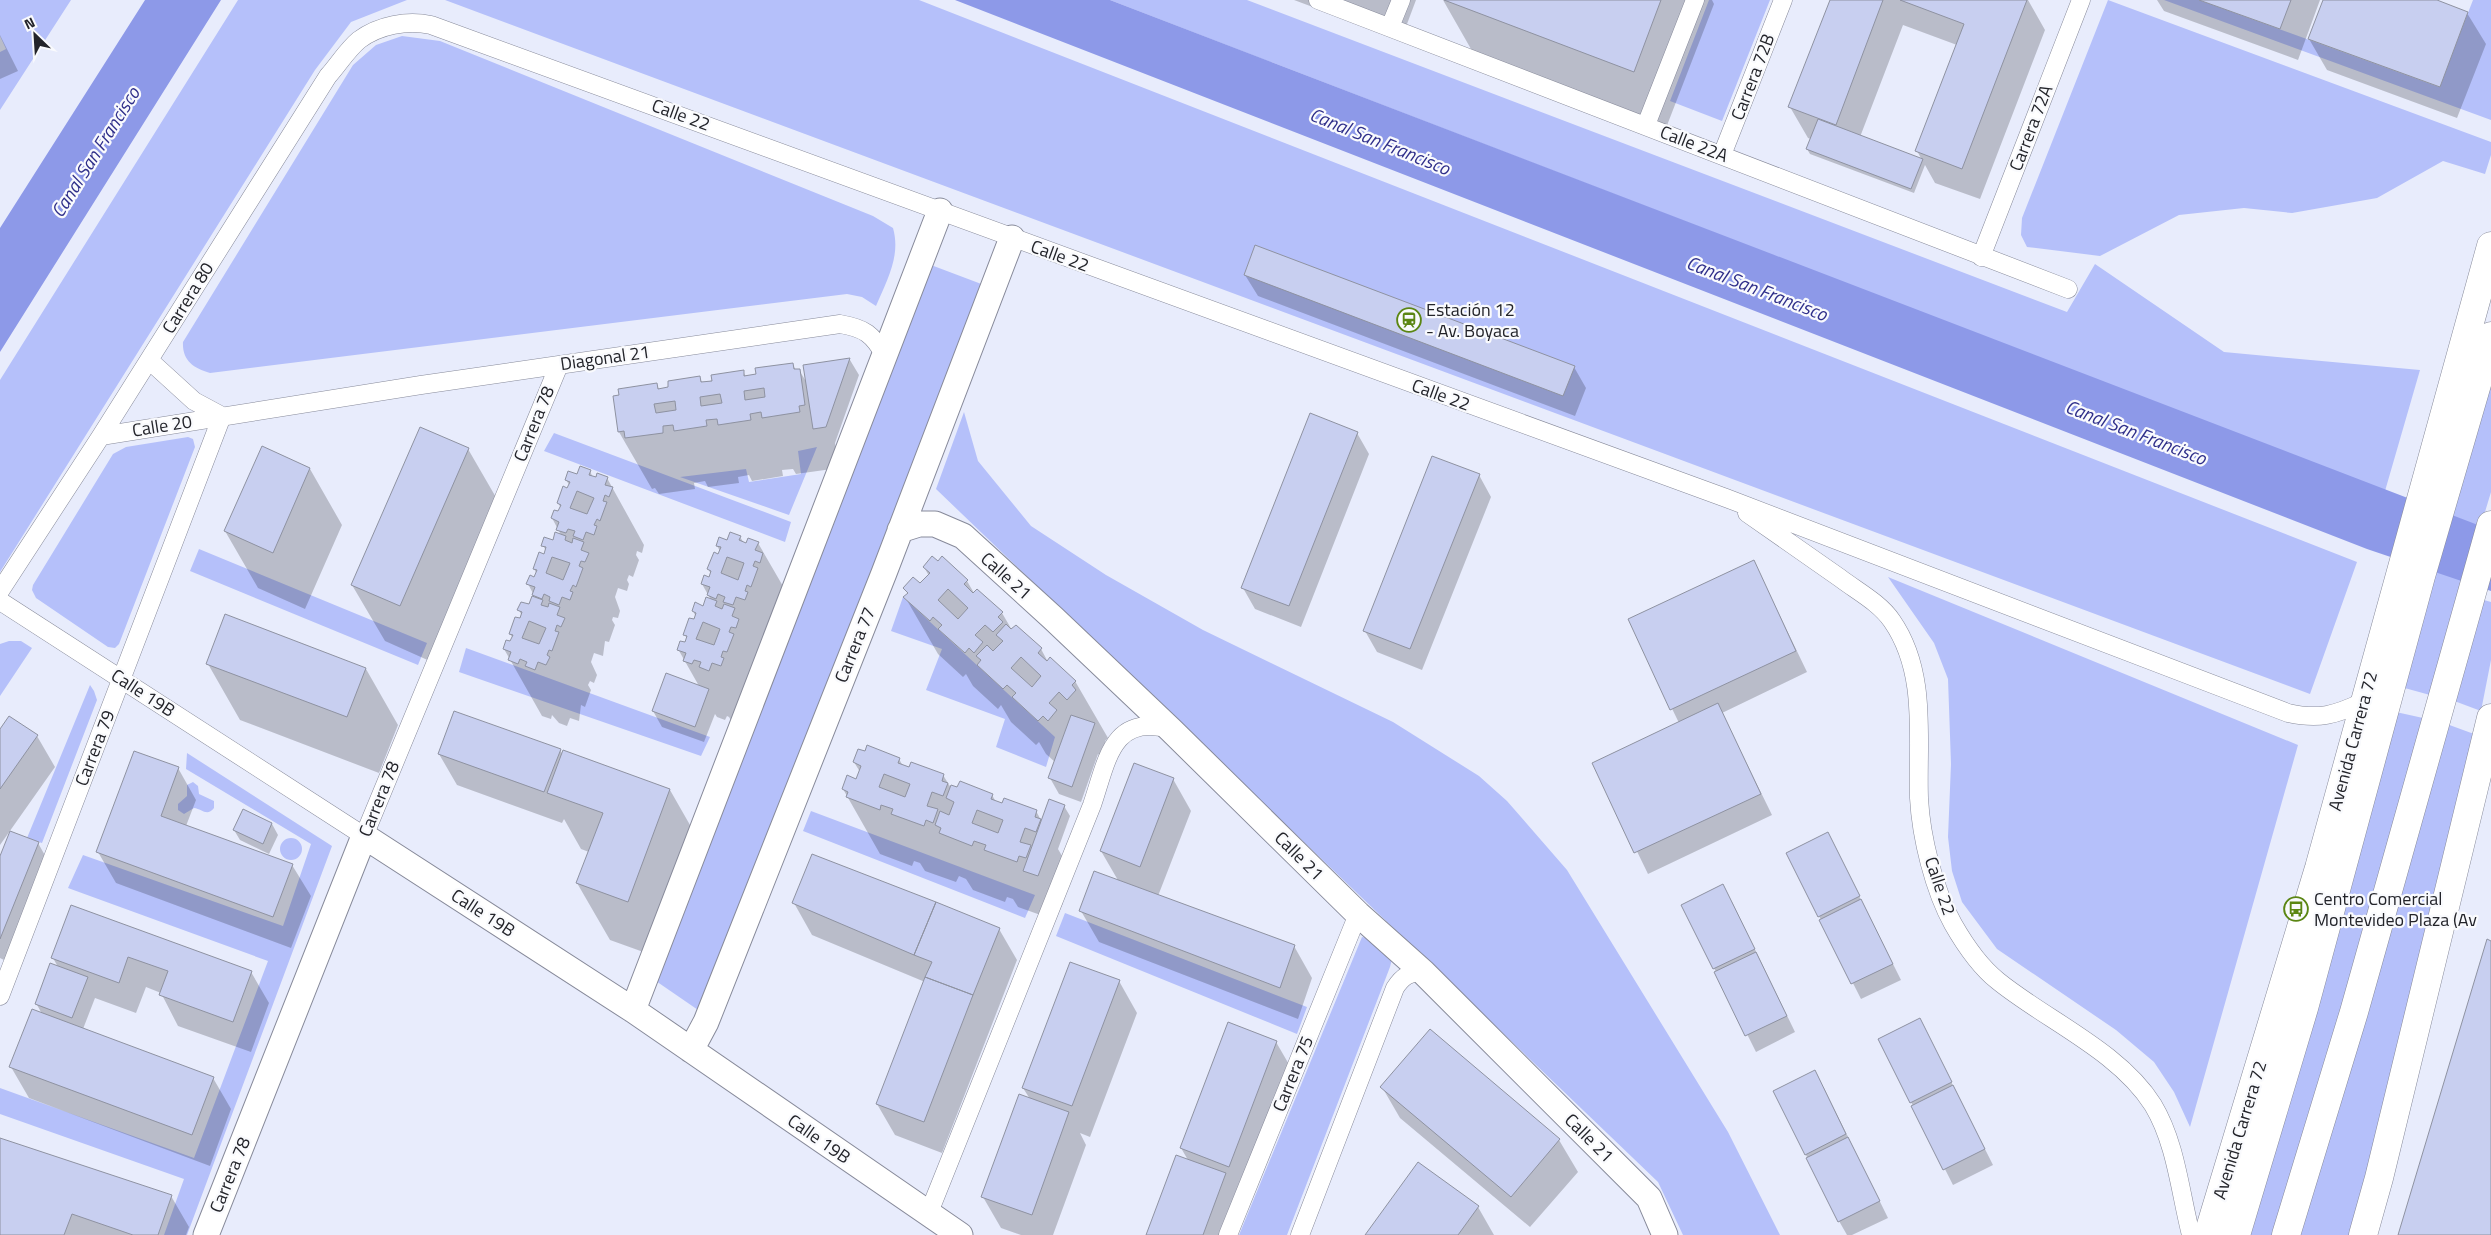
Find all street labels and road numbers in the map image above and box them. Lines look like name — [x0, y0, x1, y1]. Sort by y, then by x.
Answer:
street label: Carrera 72B — [1724, 30, 1781, 124]
street label: Carrera 72A — [2002, 81, 2059, 175]
street label: Calle 22 — [648, 92, 714, 138]
street label: Calle 22A — [1656, 118, 1732, 169]
street label: Calle 22 — [1027, 233, 1093, 279]
street label: Carrera 80 — [155, 257, 220, 339]
street label: Diagonal 21 — [558, 338, 652, 377]
street label: Calle 22 — [1408, 372, 1474, 418]
street label: Carrera 78 — [506, 382, 561, 466]
street label: Calle 20 — [130, 407, 194, 444]
street label: Calle 21 — [975, 545, 1038, 606]
street label: Carrera 77 — [827, 603, 882, 687]
street label: Calle 19B — [106, 662, 181, 723]
street label: Avenida Carrera 72 — [2321, 668, 2384, 814]
street label: Carrera 79 — [68, 706, 121, 790]
street label: Carrera 78 — [351, 757, 406, 841]
street label: Calle 21 — [1268, 825, 1330, 887]
street label: Calle 22 — [1918, 853, 1963, 919]
street label: Calle 19B — [446, 882, 521, 943]
street label: Carrera 75 — [1265, 1032, 1320, 1116]
street label: Avenida Carrera 72 — [2206, 1057, 2273, 1202]
street label: Calle 19B — [782, 1107, 856, 1170]
street label: Calle 21 — [1558, 1107, 1620, 1169]
street label: Carrera 78 — [202, 1133, 257, 1217]

